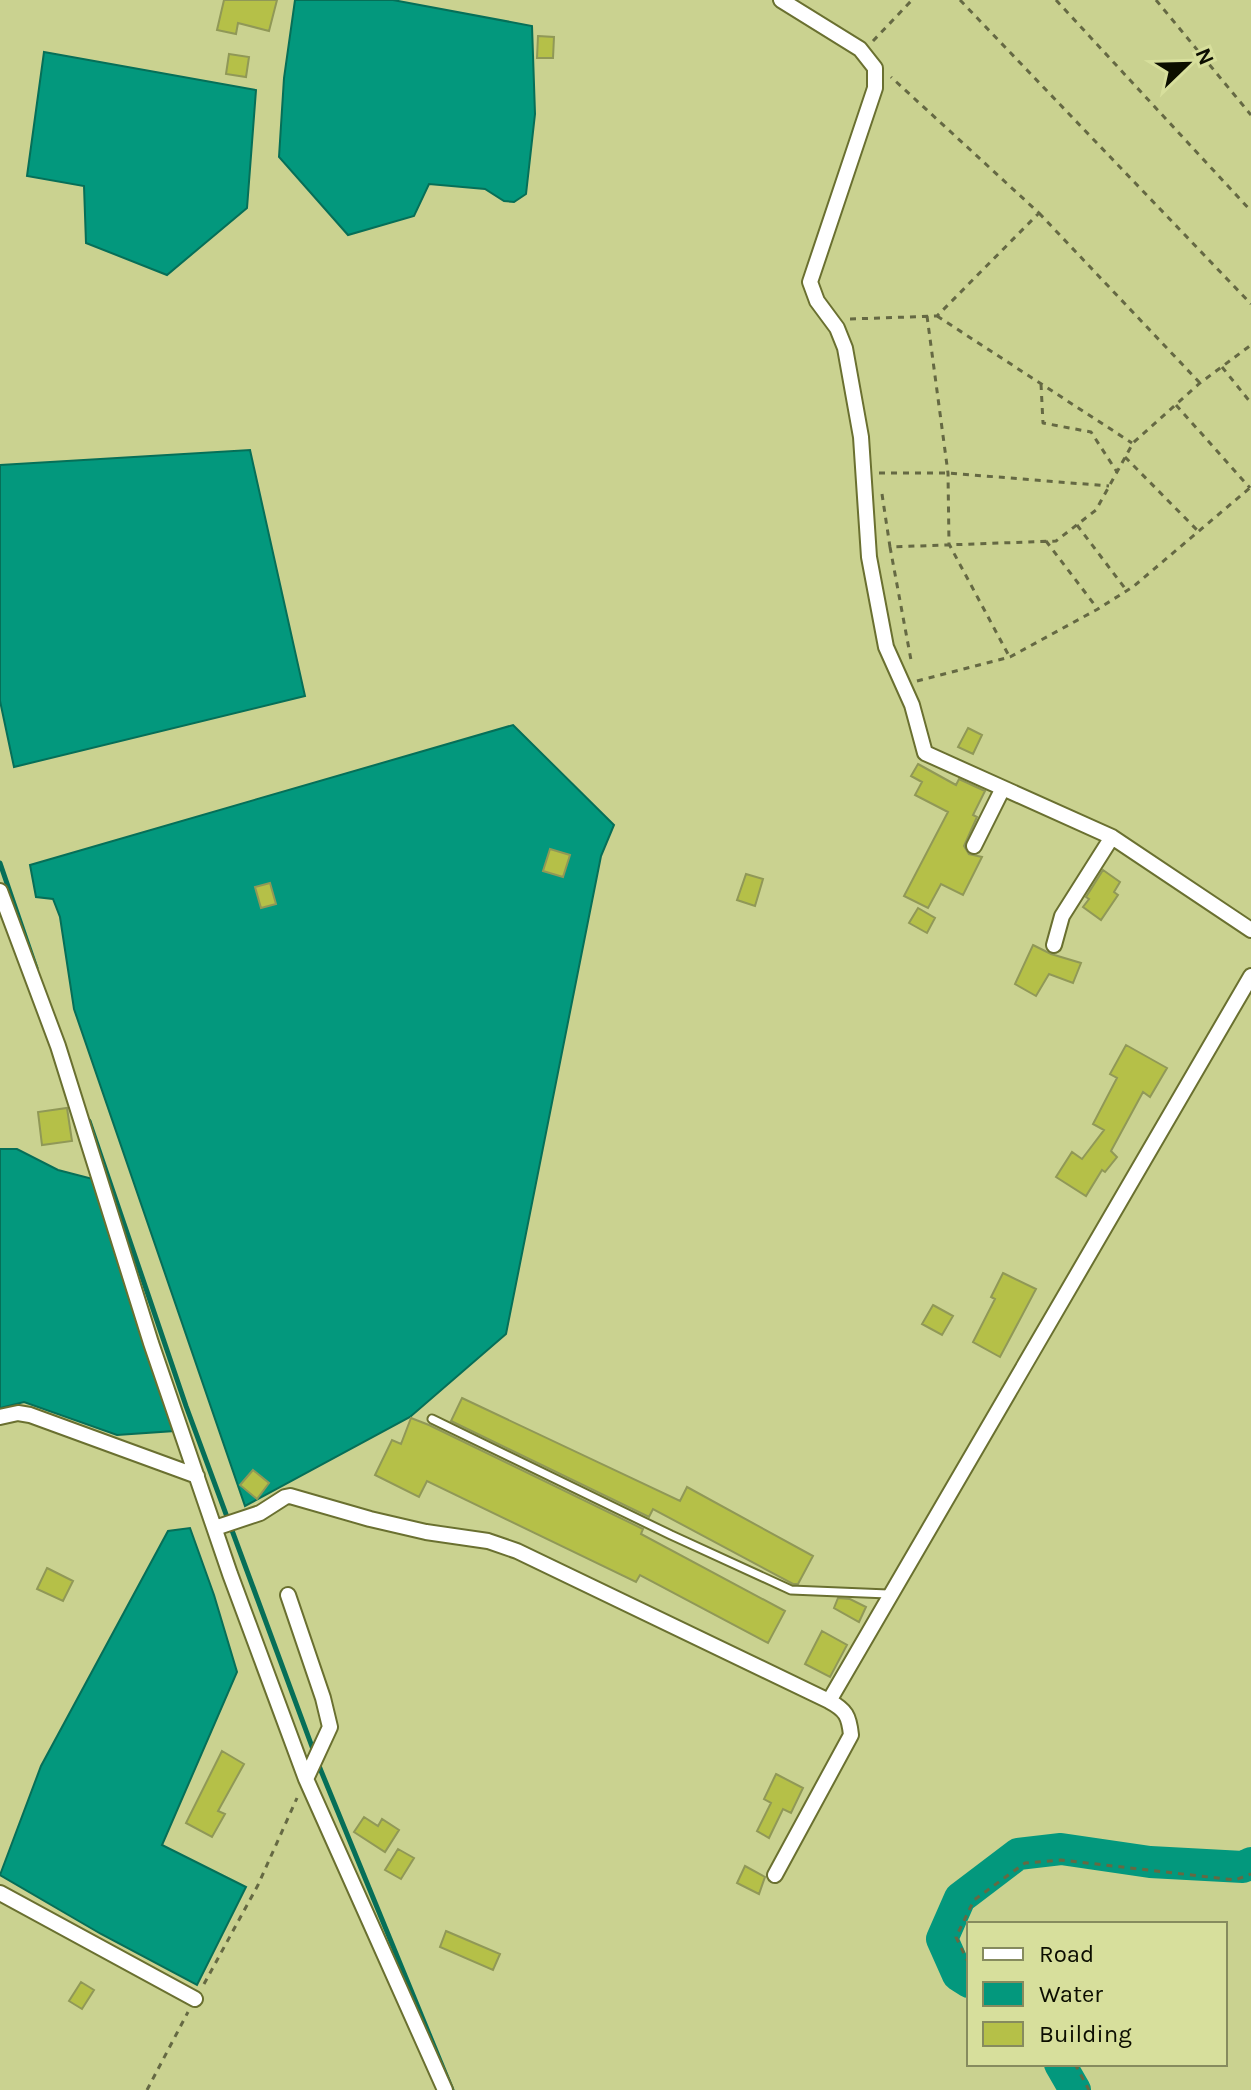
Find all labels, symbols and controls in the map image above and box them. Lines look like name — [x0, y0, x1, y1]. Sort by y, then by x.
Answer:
north arrow — [1147, 24, 1227, 104]
text: N — [1189, 44, 1220, 69]
legend — [967, 1922, 1227, 2066]
text: Road — [1039, 1940, 1094, 1968]
text: Water — [1039, 1980, 1103, 2008]
text: Building — [1039, 2020, 1132, 2048]

